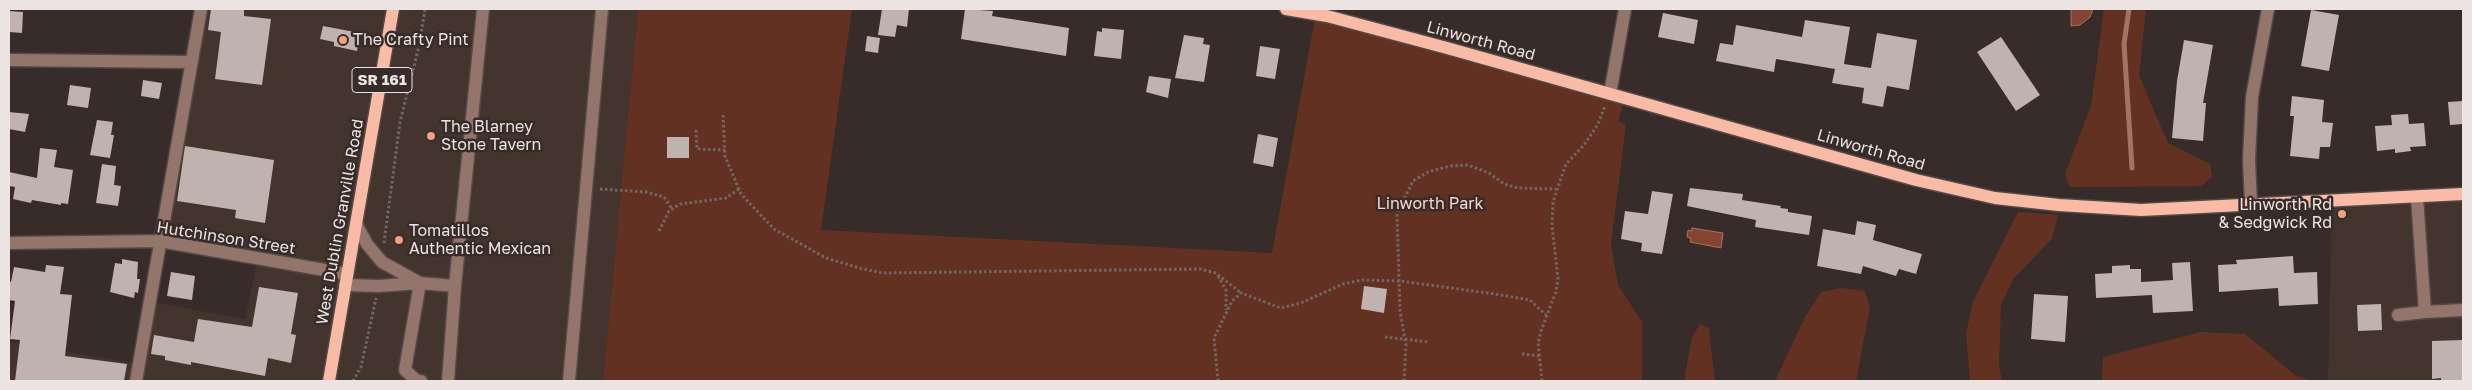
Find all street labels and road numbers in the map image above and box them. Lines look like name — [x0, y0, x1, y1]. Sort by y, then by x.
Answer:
street label: Linworth Road — [1425, 17, 1537, 65]
road number: SR 161 — [352, 68, 412, 92]
street label: West Dublin Granville Road — [312, 118, 368, 326]
street label: Linworth Road — [1815, 125, 1927, 175]
street label: Hutchinson Street — [155, 218, 297, 258]

